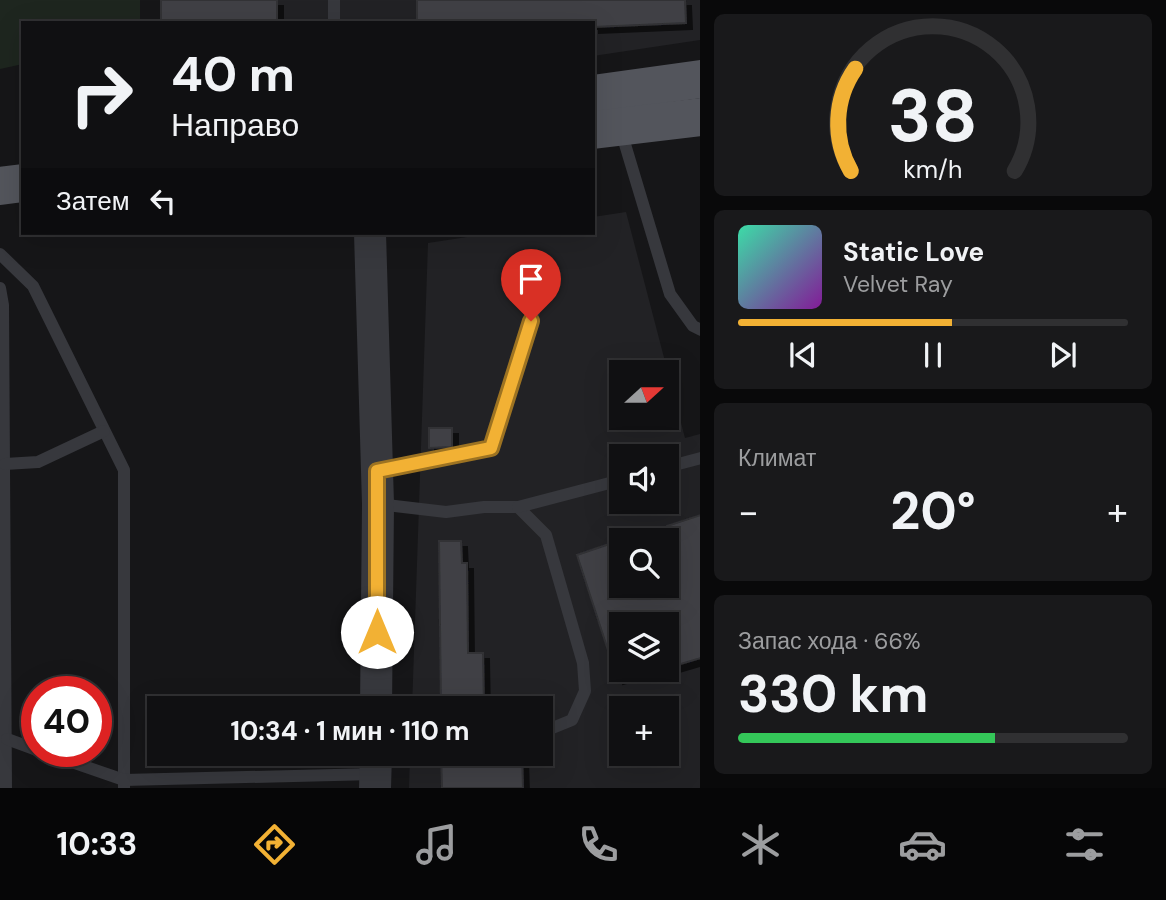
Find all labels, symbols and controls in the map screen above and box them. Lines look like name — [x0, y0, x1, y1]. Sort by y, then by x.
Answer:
text: 40 m — [171, 42, 295, 106]
icon: right — [56, 49, 147, 140]
text: 38 — [888, 69, 978, 164]
text: Направо — [171, 104, 299, 146]
text: km/h — [903, 153, 963, 186]
icon: left — [144, 182, 182, 220]
text: Затем — [56, 184, 130, 218]
text: Static Love — [843, 235, 984, 269]
pin — [501, 249, 561, 321]
icon: arrive — [512, 260, 550, 298]
text: Velvet Ray — [843, 269, 953, 299]
icon: previous — [784, 336, 822, 374]
icon: pause — [914, 336, 952, 374]
icon: next — [1044, 336, 1082, 374]
north arrow — [609, 360, 679, 430]
map controls — [609, 360, 679, 766]
text: Климат — [738, 443, 816, 473]
button: sound — [609, 444, 679, 514]
text: 20° — [890, 477, 976, 545]
text: − — [738, 487, 759, 537]
text: + — [1107, 487, 1128, 537]
button: search — [609, 528, 679, 598]
position arrow — [340, 595, 414, 669]
button: layers — [609, 612, 679, 682]
text: Запас хода · 66% — [738, 626, 921, 656]
text: 330 km — [738, 660, 929, 728]
speed limit sign: 40 — [21, 676, 112, 767]
button: + — [609, 696, 679, 766]
text: 10:34 · 1 мин · 110 m — [231, 714, 469, 748]
icon: directions — [250, 820, 299, 869]
icon: music — [412, 820, 461, 869]
icon: phone — [574, 820, 623, 869]
icon: climate — [736, 820, 785, 869]
icon: car — [898, 820, 947, 869]
icon: filters — [1060, 820, 1109, 869]
text: 10:33 — [57, 823, 137, 865]

